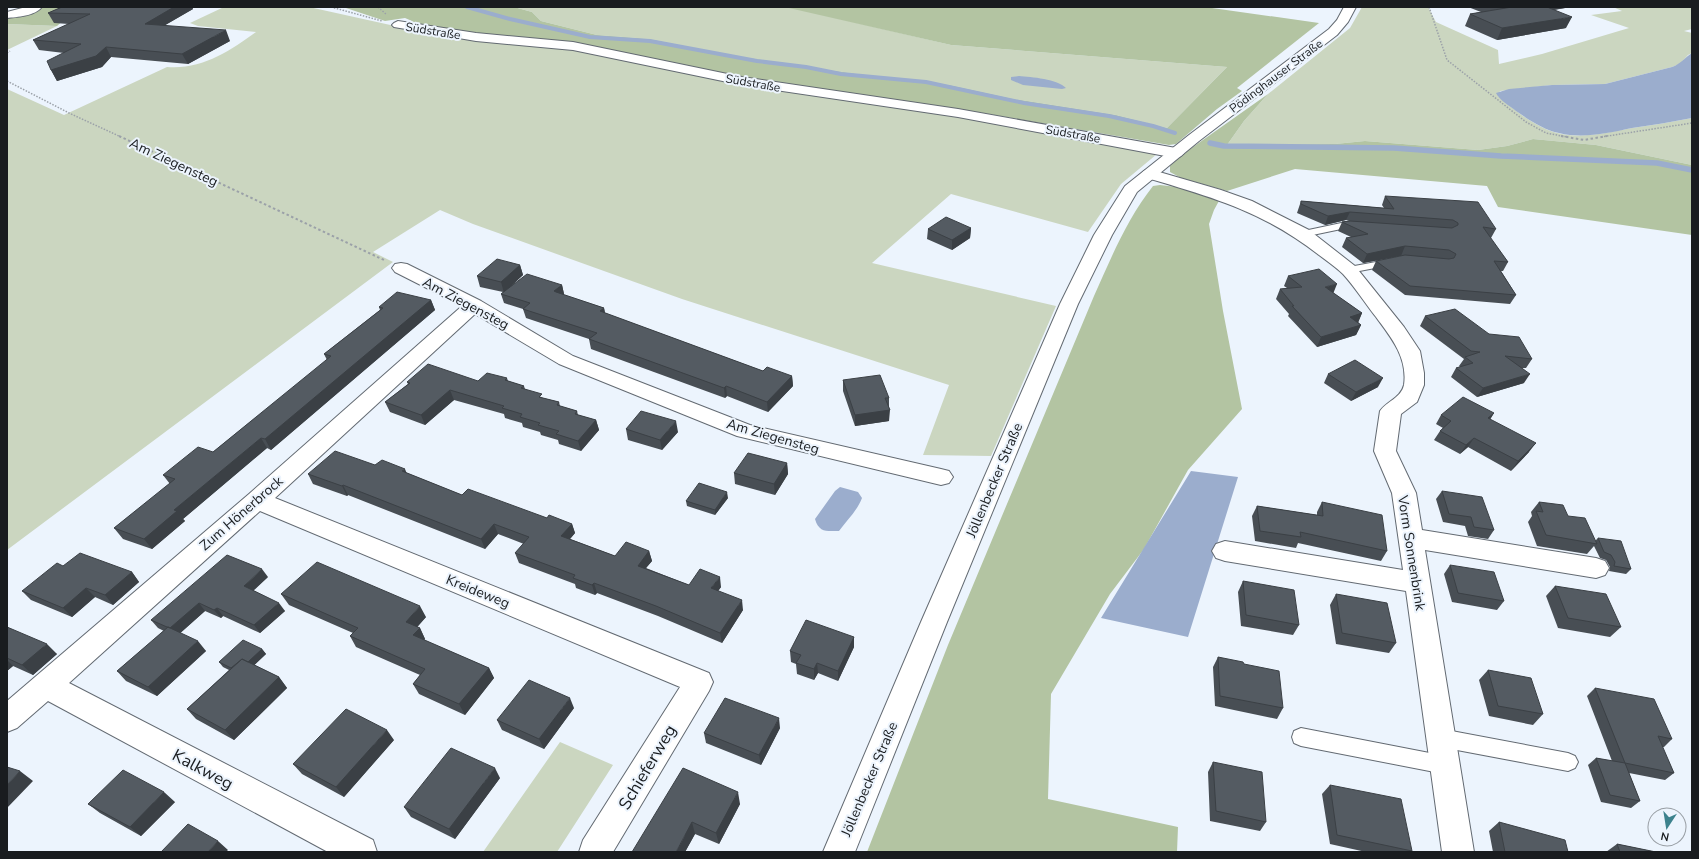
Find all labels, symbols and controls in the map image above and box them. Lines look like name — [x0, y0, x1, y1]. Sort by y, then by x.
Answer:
street label: Südstraße — [404, 19, 462, 43]
street label: Pödinghauser Straße — [1226, 36, 1326, 116]
street label: Südstraße — [724, 70, 782, 96]
street label: Südstraße — [1044, 121, 1102, 147]
street label: Am Ziegensteg — [127, 134, 221, 191]
street label: Am Ziegensteg — [419, 273, 512, 334]
street label: Am Ziegensteg — [724, 414, 821, 459]
street label: Jöllenbecker Straße — [961, 420, 1027, 541]
street label: Zum Hönerbrock — [196, 471, 288, 555]
street label: Vorm Sonnenbrink — [1393, 493, 1430, 613]
street label: Kreideweg — [443, 570, 513, 613]
street label: Jöllenbecker Straße — [836, 719, 902, 840]
street label: Schieferweg — [613, 721, 682, 814]
street label: Kalkweg — [168, 744, 237, 795]
north arrow — [1647, 807, 1687, 847]
text: N — [1659, 828, 1671, 844]

